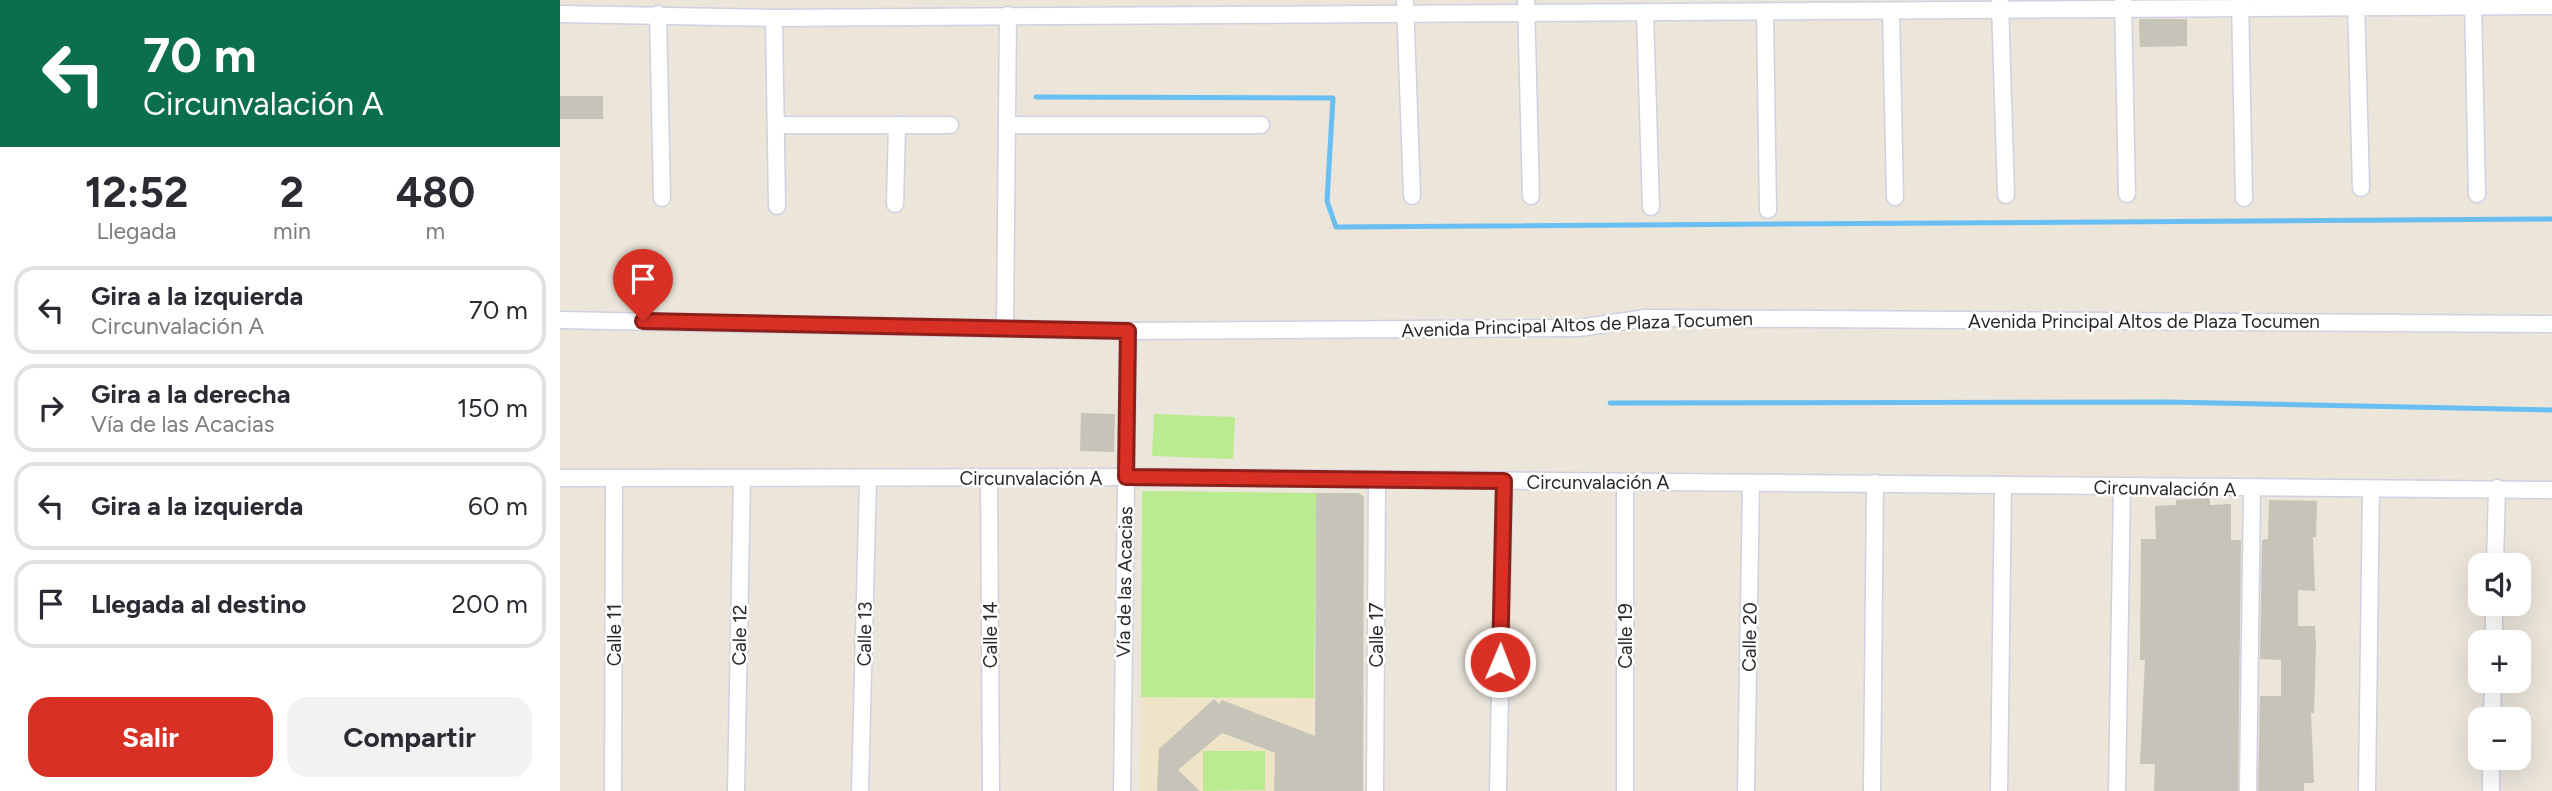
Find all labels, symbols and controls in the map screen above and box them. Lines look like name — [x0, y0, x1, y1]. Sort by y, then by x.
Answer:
text: 70 m — [143, 25, 256, 84]
icon: left — [28, 28, 119, 119]
text: Circunvalación A — [143, 85, 384, 123]
text: 12:52 — [85, 167, 188, 218]
text: 2 — [280, 167, 304, 218]
text: 480 — [396, 167, 475, 218]
text: Llegada — [97, 217, 177, 245]
text: min — [273, 217, 311, 245]
text: m — [426, 217, 445, 245]
pin — [613, 249, 673, 321]
icon: arrive — [624, 260, 662, 298]
text: Gira a la izquierda — [91, 280, 303, 312]
icon: left — [32, 291, 70, 329]
text: 70 m — [469, 294, 528, 326]
street label: Avenida Principal Altos de Plaza Tocumen — [1401, 307, 1753, 342]
street label: Avenida Principal Altos de Plaza Tocumen — [1968, 310, 2320, 333]
text: Circunvalación A — [91, 312, 264, 340]
text: Gira a la derecha — [91, 378, 291, 410]
icon: right — [32, 389, 70, 427]
text: 150 m — [457, 392, 528, 424]
text: Vía de las Acacias — [91, 410, 274, 438]
street label: Circunvalación A — [960, 467, 1103, 490]
street label: Circunvalación A — [1527, 471, 1670, 494]
street label: Circunvalación A — [2093, 476, 2237, 501]
icon: left — [32, 487, 70, 525]
text: Gira a la izquierda — [91, 490, 303, 522]
text: 60 m — [468, 490, 528, 522]
street label: Vía de las Acacias — [1112, 506, 1137, 658]
map controls — [2468, 553, 2531, 770]
button: sound — [2468, 553, 2531, 616]
icon: arrive — [32, 585, 70, 623]
text: Llegada al destino — [91, 588, 306, 620]
text: 200 m — [452, 588, 528, 620]
street label: Calle 13 — [852, 601, 877, 667]
street label: Calle 14 — [979, 602, 1002, 668]
street label: Calle 20 — [1737, 602, 1762, 672]
street label: Calle 17 — [1365, 603, 1388, 667]
street label: Calle 19 — [1614, 603, 1637, 669]
street label: Calle 11 — [603, 604, 626, 666]
street label: Cale 12 — [727, 604, 752, 666]
position arrow — [1463, 625, 1537, 699]
button: + — [2468, 630, 2531, 693]
button: Salir — [28, 697, 273, 777]
button: Compartir — [287, 697, 532, 777]
button: − — [2468, 707, 2531, 770]

